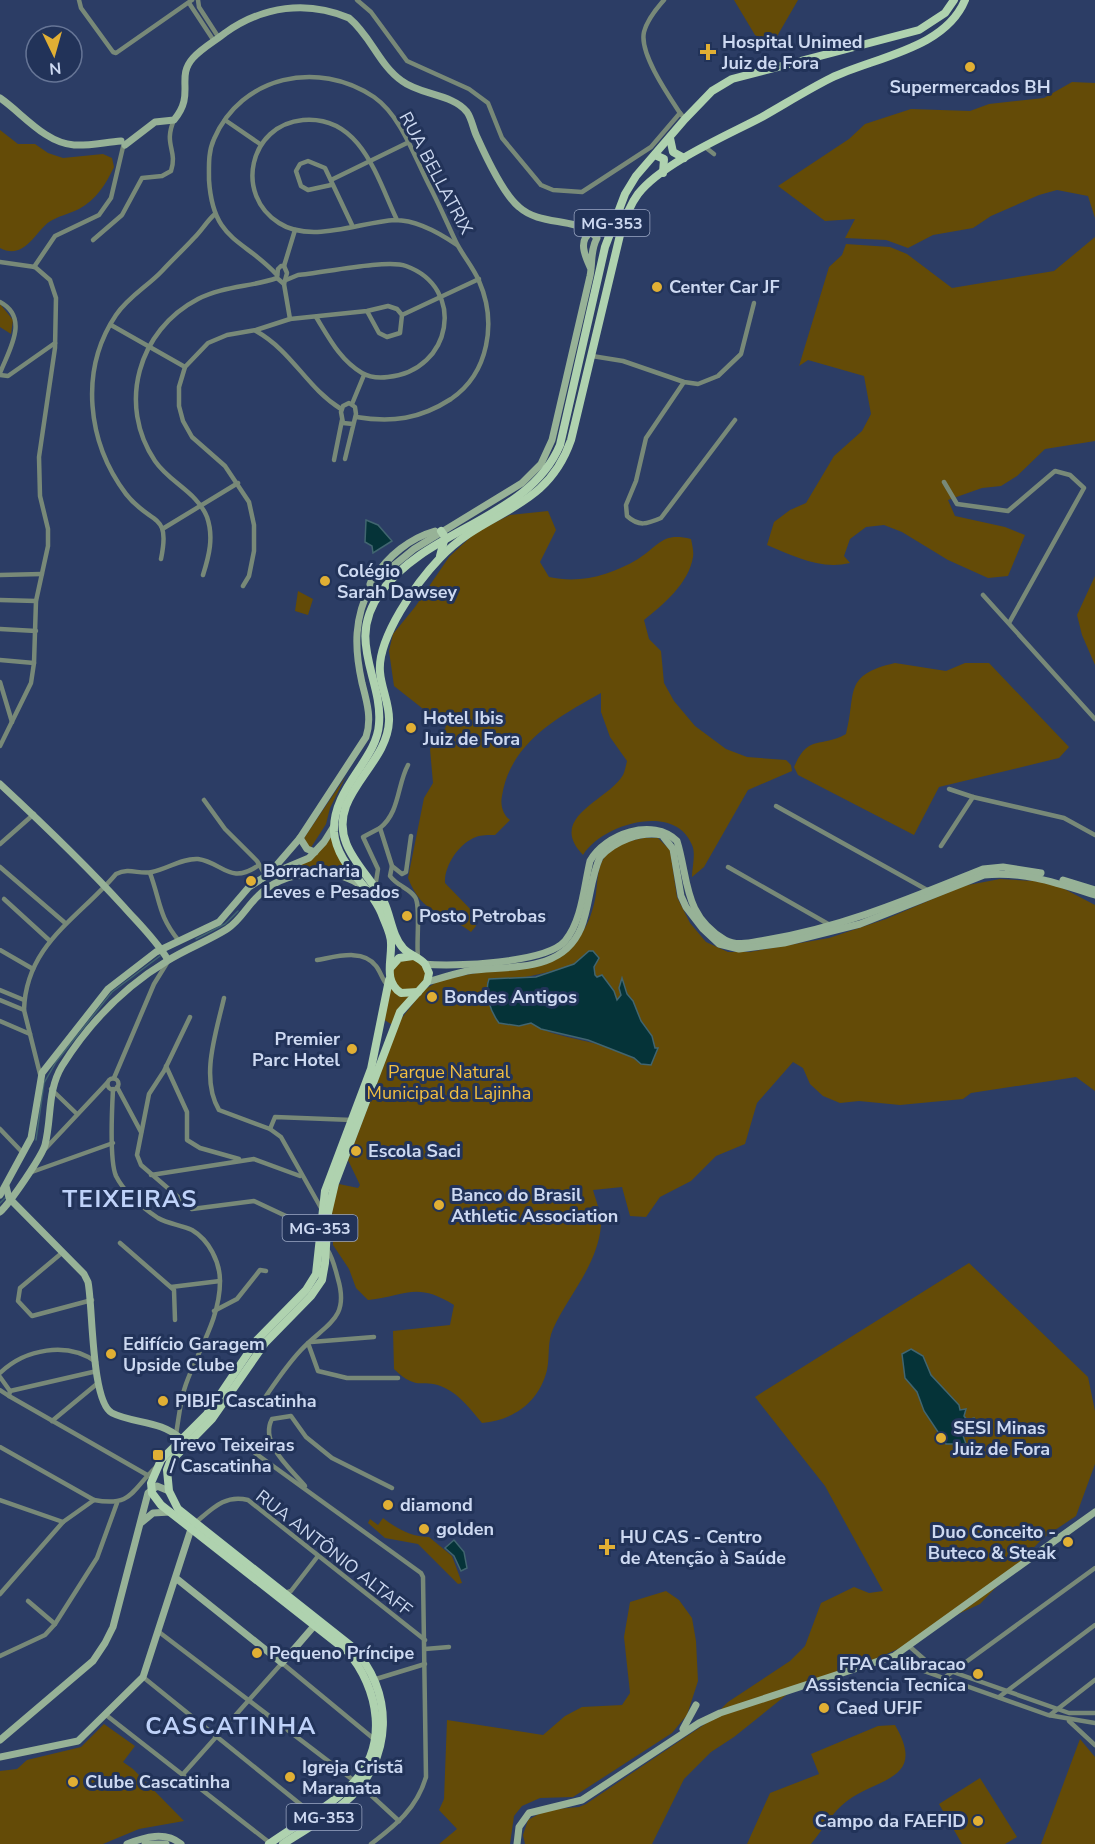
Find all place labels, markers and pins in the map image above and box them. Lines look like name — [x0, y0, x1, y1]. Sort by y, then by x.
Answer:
place label: Hospital Unimed Juiz de Fora — [721, 30, 863, 75]
marker: Hospital Unimed Juiz de Fora — [699, 43, 717, 61]
marker: Supermercados BH — [963, 60, 977, 74]
place label: Supermercados BH — [889, 75, 1051, 99]
place label: Center Car JF — [669, 275, 780, 299]
marker: Center Car JF — [650, 280, 664, 294]
place label: Colégio Sarah Dawsey — [337, 559, 457, 604]
marker: Colégio Sarah Dawsey — [318, 574, 332, 588]
place label: Hotel Ibis Juiz de Fora — [422, 706, 520, 751]
marker: Hotel Ibis Juiz de Fora — [404, 721, 418, 735]
place label: Borracharia Leves e Pesados — [263, 859, 400, 904]
marker: Borracharia Leves e Pesados — [244, 874, 258, 888]
place label: Posto Petrobas — [419, 904, 546, 928]
marker: Posto Petrobas — [400, 909, 414, 923]
place label: Bondes Antigos — [444, 985, 577, 1009]
marker: Bondes Antigos — [425, 990, 439, 1004]
place label: Premier Parc Hotel — [252, 1027, 340, 1072]
marker: Premier Parc Hotel — [345, 1042, 359, 1056]
place label: Escola Saci — [368, 1139, 461, 1163]
marker: Escola Saci — [349, 1144, 363, 1158]
place label: Banco do Brasil Athletic Association — [451, 1183, 618, 1228]
marker: Banco do Brasil Athletic Association — [432, 1198, 446, 1212]
place label: Edifício Garagem Upside Clube — [123, 1332, 265, 1377]
marker: Edifício Garagem Upside Clube — [104, 1347, 118, 1361]
place label: PIBJF Cascatinha — [175, 1389, 317, 1413]
marker: PIBJF Cascatinha — [156, 1394, 170, 1408]
place label: SESI Minas Juiz de Fora — [952, 1416, 1050, 1461]
marker: SESI Minas Juiz de Fora — [934, 1431, 948, 1445]
place label: Trevo Teixeiras / Cascatinha — [169, 1433, 295, 1478]
marker: Trevo Teixeiras / Cascatinha — [151, 1448, 165, 1462]
place label: diamond — [400, 1493, 473, 1517]
marker: diamond — [381, 1498, 395, 1512]
place label: golden — [436, 1517, 494, 1541]
place label: Duo Conceito - Buteco & Steak — [928, 1520, 1056, 1565]
marker: golden — [417, 1522, 431, 1536]
place label: HU CAS - Centro de Atenção à Saúde — [620, 1525, 786, 1570]
marker: Duo Conceito - Buteco & Steak — [1061, 1535, 1075, 1549]
marker: HU CAS - Centro de Atenção à Saúde — [598, 1538, 616, 1556]
place label: Pequeno Príncipe — [269, 1641, 414, 1665]
marker: Pequeno Príncipe — [250, 1646, 264, 1660]
place label: FPA Calibracao Assistencia Tecnica — [806, 1652, 966, 1697]
marker: FPA Calibracao Assistencia Tecnica — [971, 1667, 985, 1681]
place label: Caed UFJF — [836, 1696, 922, 1720]
marker: Caed UFJF — [817, 1701, 831, 1715]
place label: Igreja Cristã Maranata — [302, 1755, 403, 1800]
place label: Clube Cascatinha — [85, 1770, 230, 1794]
marker: Igreja Cristã Maranata — [283, 1770, 297, 1784]
marker: Clube Cascatinha — [66, 1775, 80, 1789]
place label: Campo da FAEFID — [815, 1809, 966, 1833]
marker: Campo da FAEFID — [971, 1814, 985, 1828]

